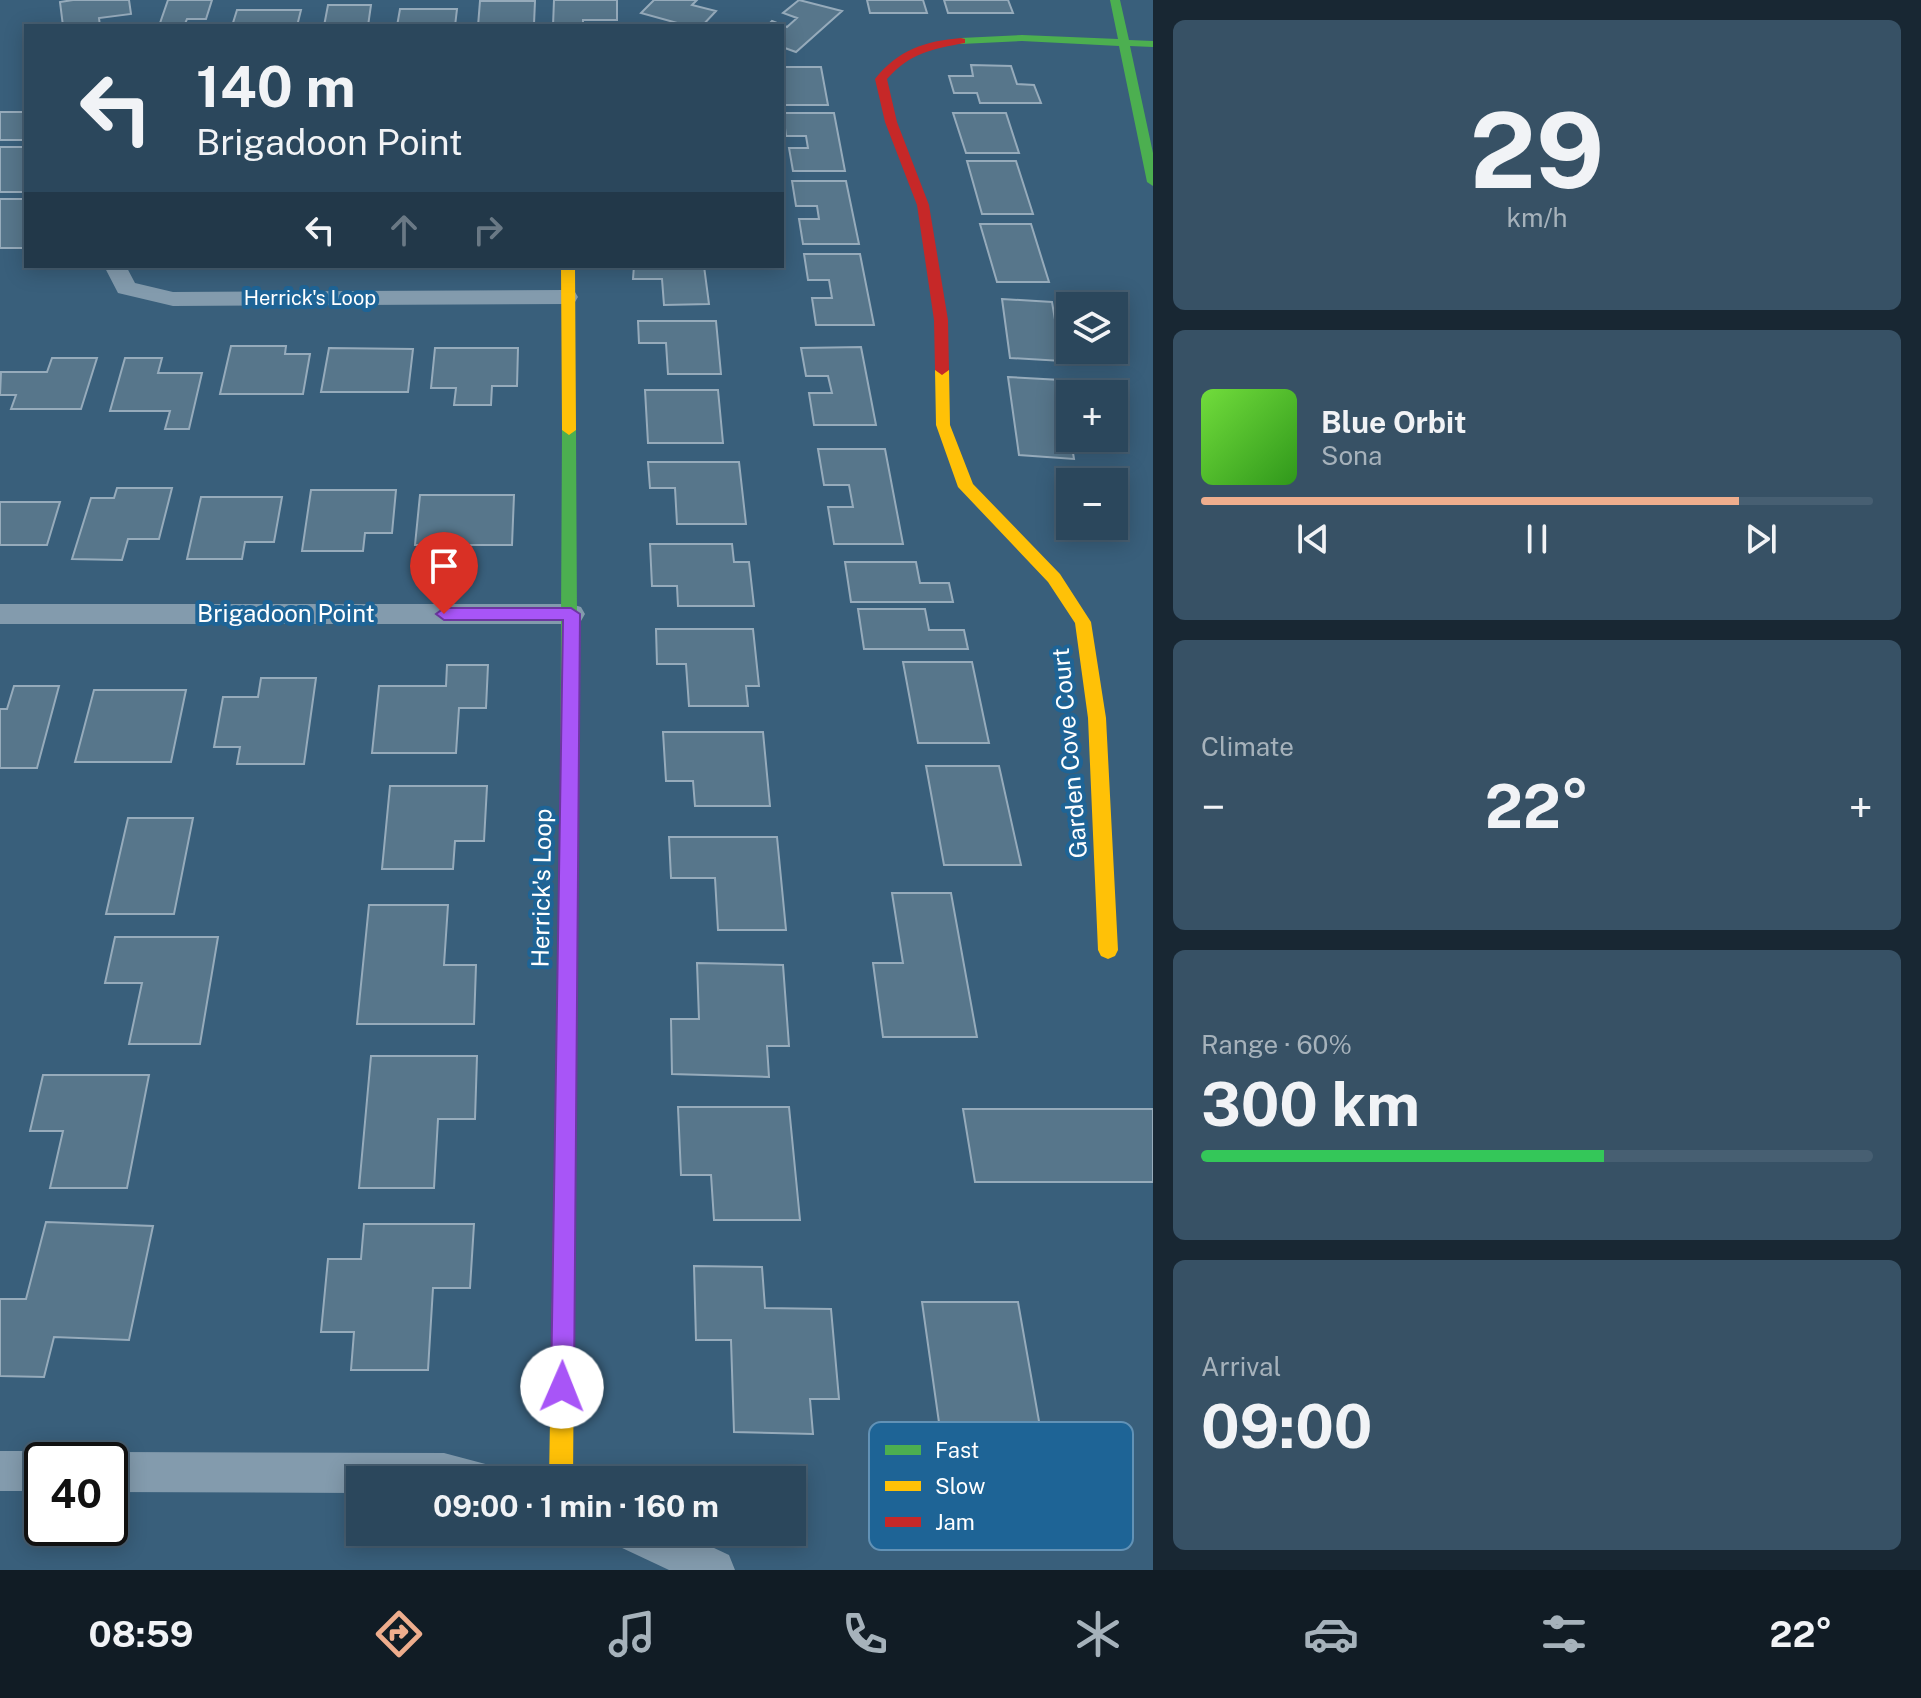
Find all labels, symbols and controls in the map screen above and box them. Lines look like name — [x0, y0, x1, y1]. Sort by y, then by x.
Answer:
text: 140 m — [196, 54, 356, 120]
icon: left — [64, 56, 168, 160]
text: 29 — [1470, 89, 1604, 211]
text: Brigadoon Point — [196, 121, 463, 163]
text: km/h — [1506, 202, 1568, 233]
icon: left — [298, 208, 342, 252]
icon: ahead — [382, 208, 426, 252]
icon: right — [466, 208, 510, 252]
street label: Herrick's Loop — [244, 286, 376, 310]
map controls — [1056, 292, 1128, 540]
button: layers — [1056, 292, 1128, 364]
button: + — [1056, 380, 1128, 452]
text: Blue Orbit — [1321, 404, 1467, 440]
text: Sona — [1321, 440, 1382, 471]
button: − — [1056, 468, 1128, 540]
icon: previous — [1291, 517, 1335, 561]
icon: pause — [1515, 517, 1559, 561]
icon: next — [1739, 517, 1783, 561]
pin — [410, 532, 478, 614]
icon: arrive — [422, 544, 466, 588]
street label: Brigadoon Point — [197, 599, 375, 627]
street label: Garden Cove Court — [1046, 647, 1092, 859]
text: Climate — [1201, 731, 1294, 762]
text: 22° — [1485, 771, 1589, 842]
text: − — [1201, 781, 1225, 833]
text: + — [1849, 781, 1873, 833]
street label: Herrick's Loop — [526, 808, 556, 968]
text: Range · 60% — [1201, 1029, 1352, 1060]
text: 300 km — [1201, 1069, 1420, 1140]
position arrow — [520, 1345, 604, 1429]
text: Arrival — [1201, 1351, 1281, 1382]
text: 09:00 — [1201, 1391, 1372, 1462]
legend — [869, 1422, 1133, 1550]
text: Fast — [935, 1437, 979, 1463]
speed limit sign: 40 — [24, 1442, 128, 1546]
text: Slow — [935, 1473, 985, 1499]
text: 09:00 · 1 min · 160 m — [433, 1488, 719, 1524]
text: Jam — [935, 1509, 975, 1535]
icon: directions — [371, 1606, 427, 1662]
icon: music — [604, 1606, 660, 1662]
icon: phone — [837, 1606, 893, 1662]
icon: climate — [1070, 1606, 1126, 1662]
icon: car — [1303, 1606, 1359, 1662]
icon: filters — [1536, 1606, 1592, 1662]
text: 08:59 — [89, 1613, 194, 1655]
text: 22° — [1770, 1613, 1832, 1655]

